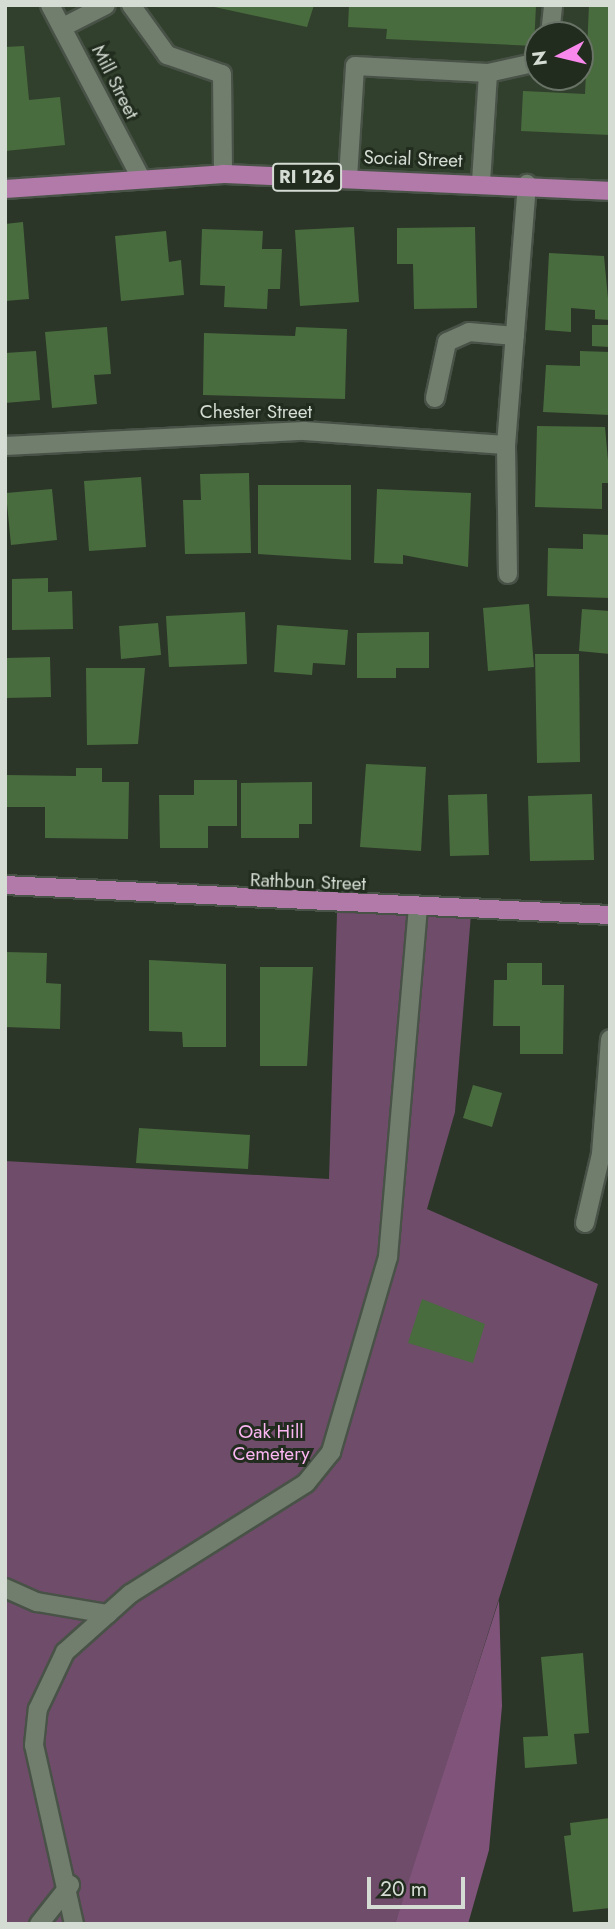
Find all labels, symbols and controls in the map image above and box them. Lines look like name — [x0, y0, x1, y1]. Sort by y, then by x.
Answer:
north arrow — [524, 21, 594, 91]
street label: Mill Street — [87, 41, 143, 123]
text: N — [525, 49, 554, 68]
street label: Social Street — [363, 146, 463, 172]
road number: RI 126 — [272, 162, 342, 192]
street label: Chester Street — [200, 401, 312, 423]
street label: Rathbun Street — [250, 869, 366, 895]
park label: Oak Hill Cemetery — [232, 1421, 310, 1465]
scale bar — [370, 1862, 468, 1906]
text: 20 m — [380, 1874, 427, 1904]

